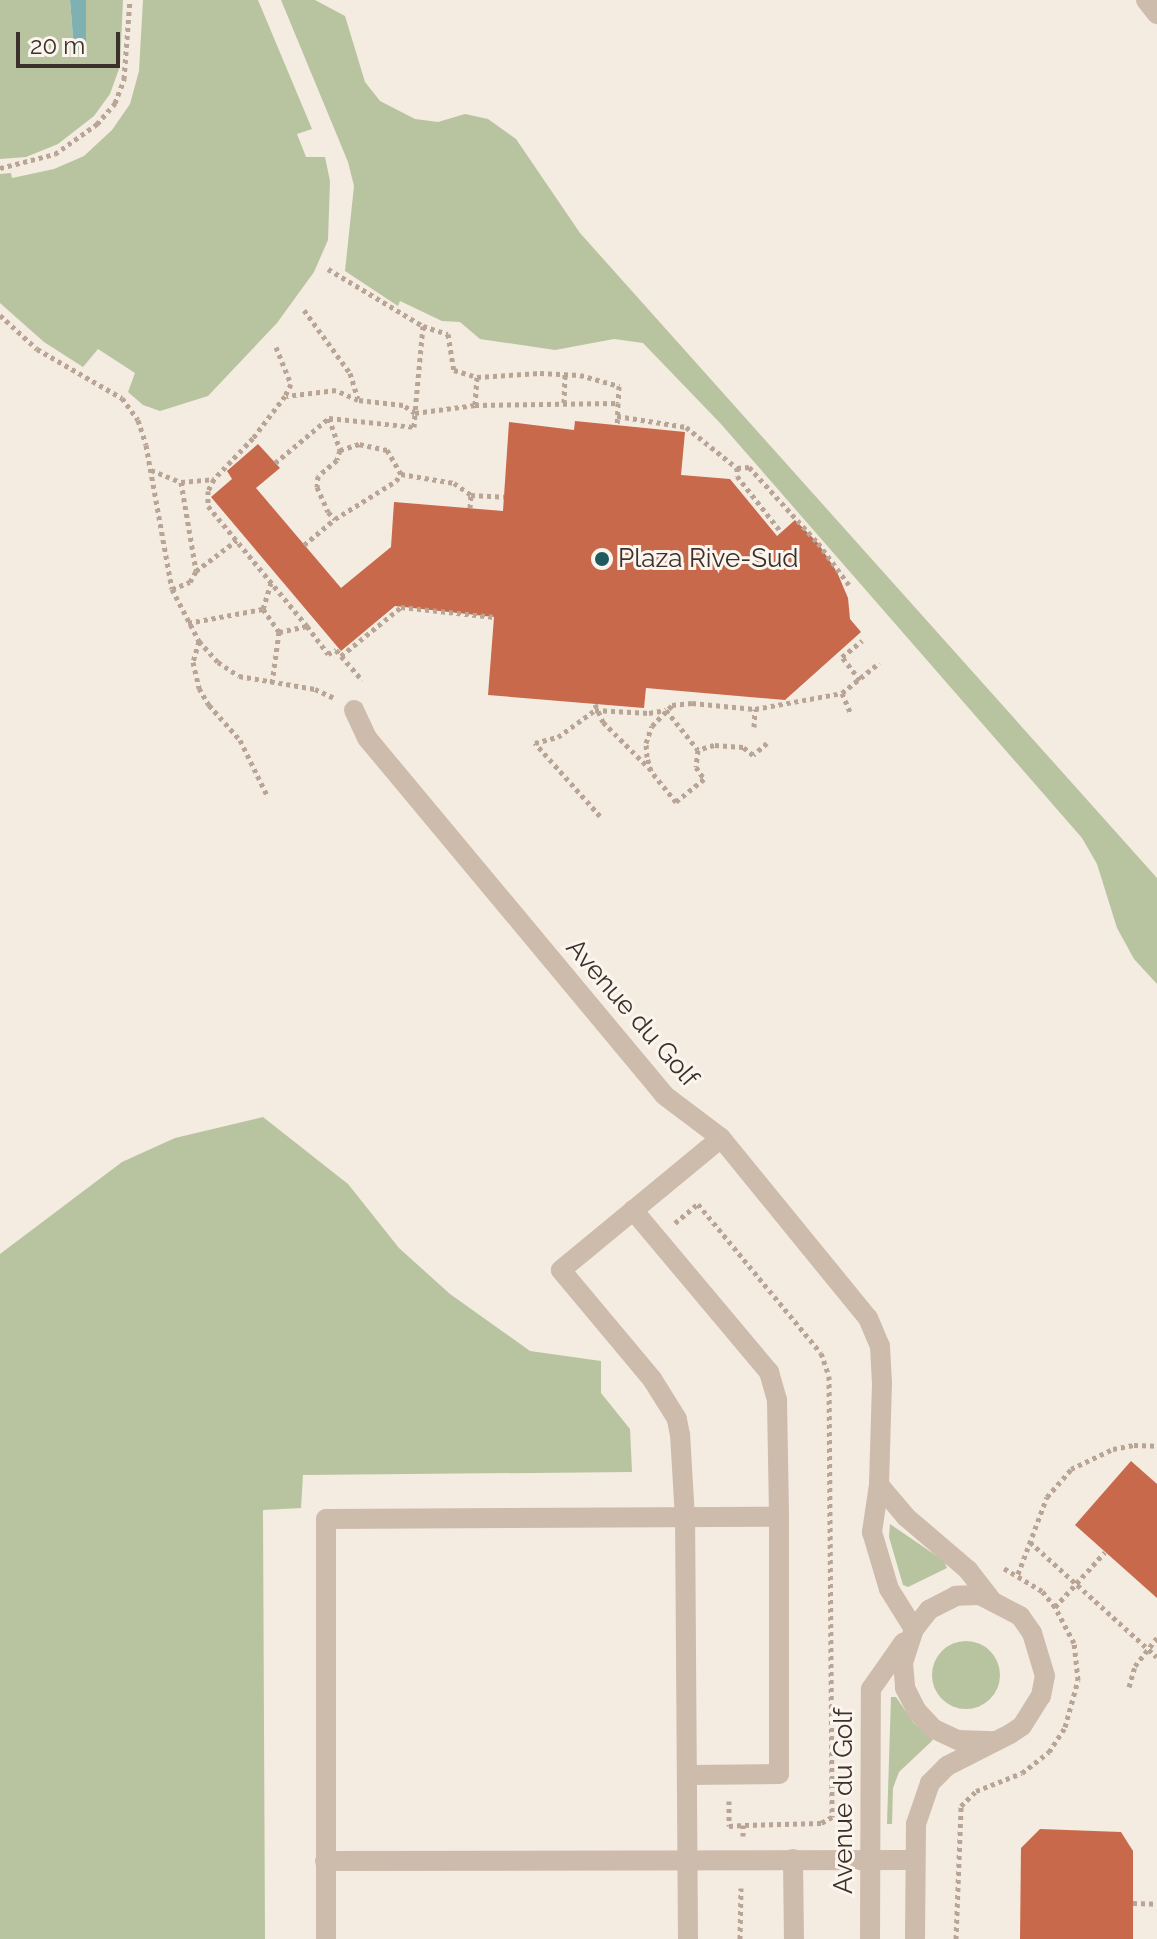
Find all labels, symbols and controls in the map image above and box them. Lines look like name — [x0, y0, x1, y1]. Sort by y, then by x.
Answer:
scale bar — [20, 16, 124, 66]
text: 20 m — [30, 31, 85, 60]
place label: Plaza Rive-Sud — [618, 543, 799, 575]
marker: Plaza Rive-Sud — [593, 550, 611, 568]
street label: Avenue du Golf — [559, 933, 705, 1093]
street label: Avenue du Golf — [828, 1708, 860, 1894]

